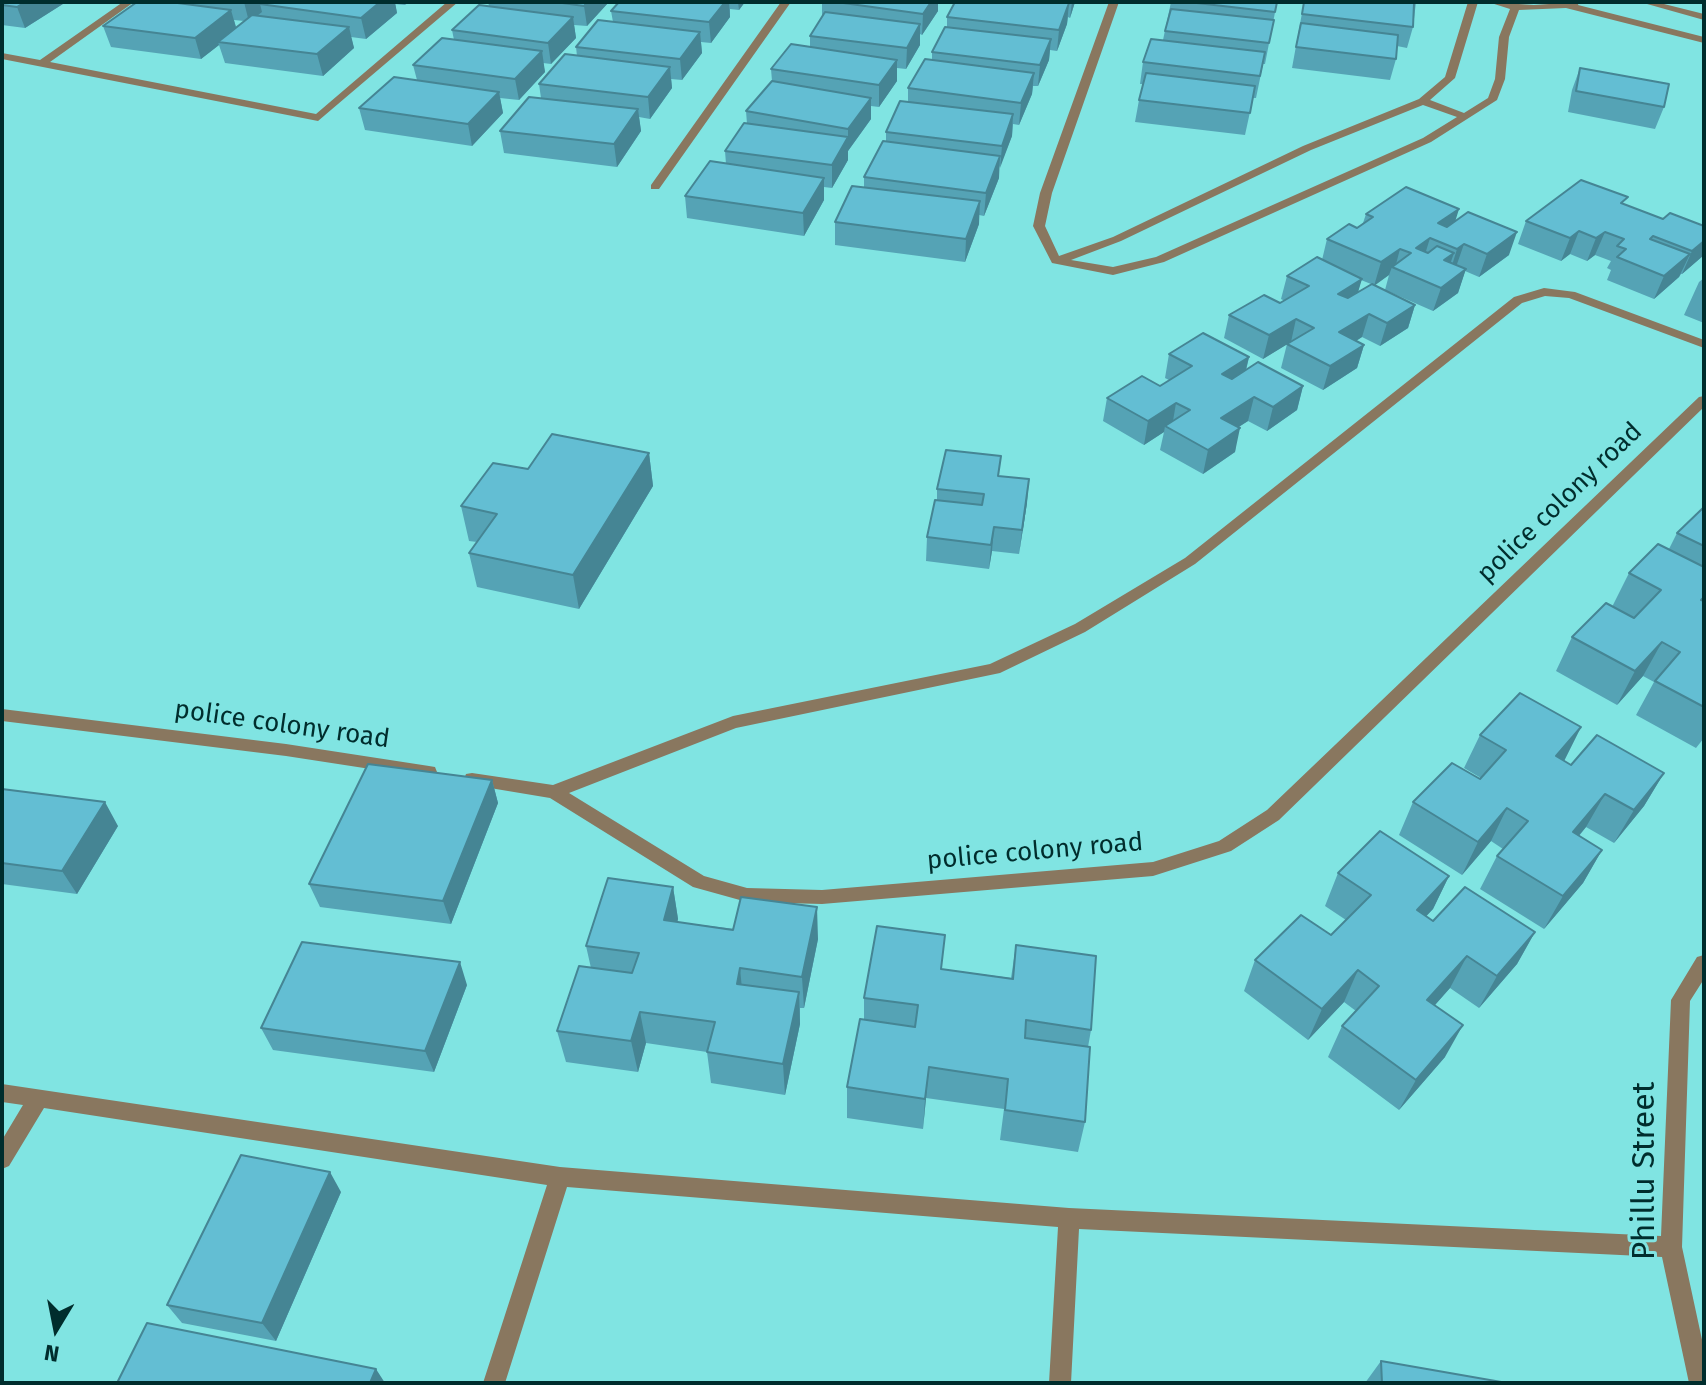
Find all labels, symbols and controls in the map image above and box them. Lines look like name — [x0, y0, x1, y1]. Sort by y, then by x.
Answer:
street label: police colony road — [1471, 416, 1649, 590]
street label: police colony road — [172, 694, 392, 756]
street label: police colony road — [926, 827, 1144, 877]
street label: Phillu Street — [1626, 1082, 1664, 1260]
north arrow — [16, 1289, 96, 1369]
text: N — [42, 1339, 61, 1368]

